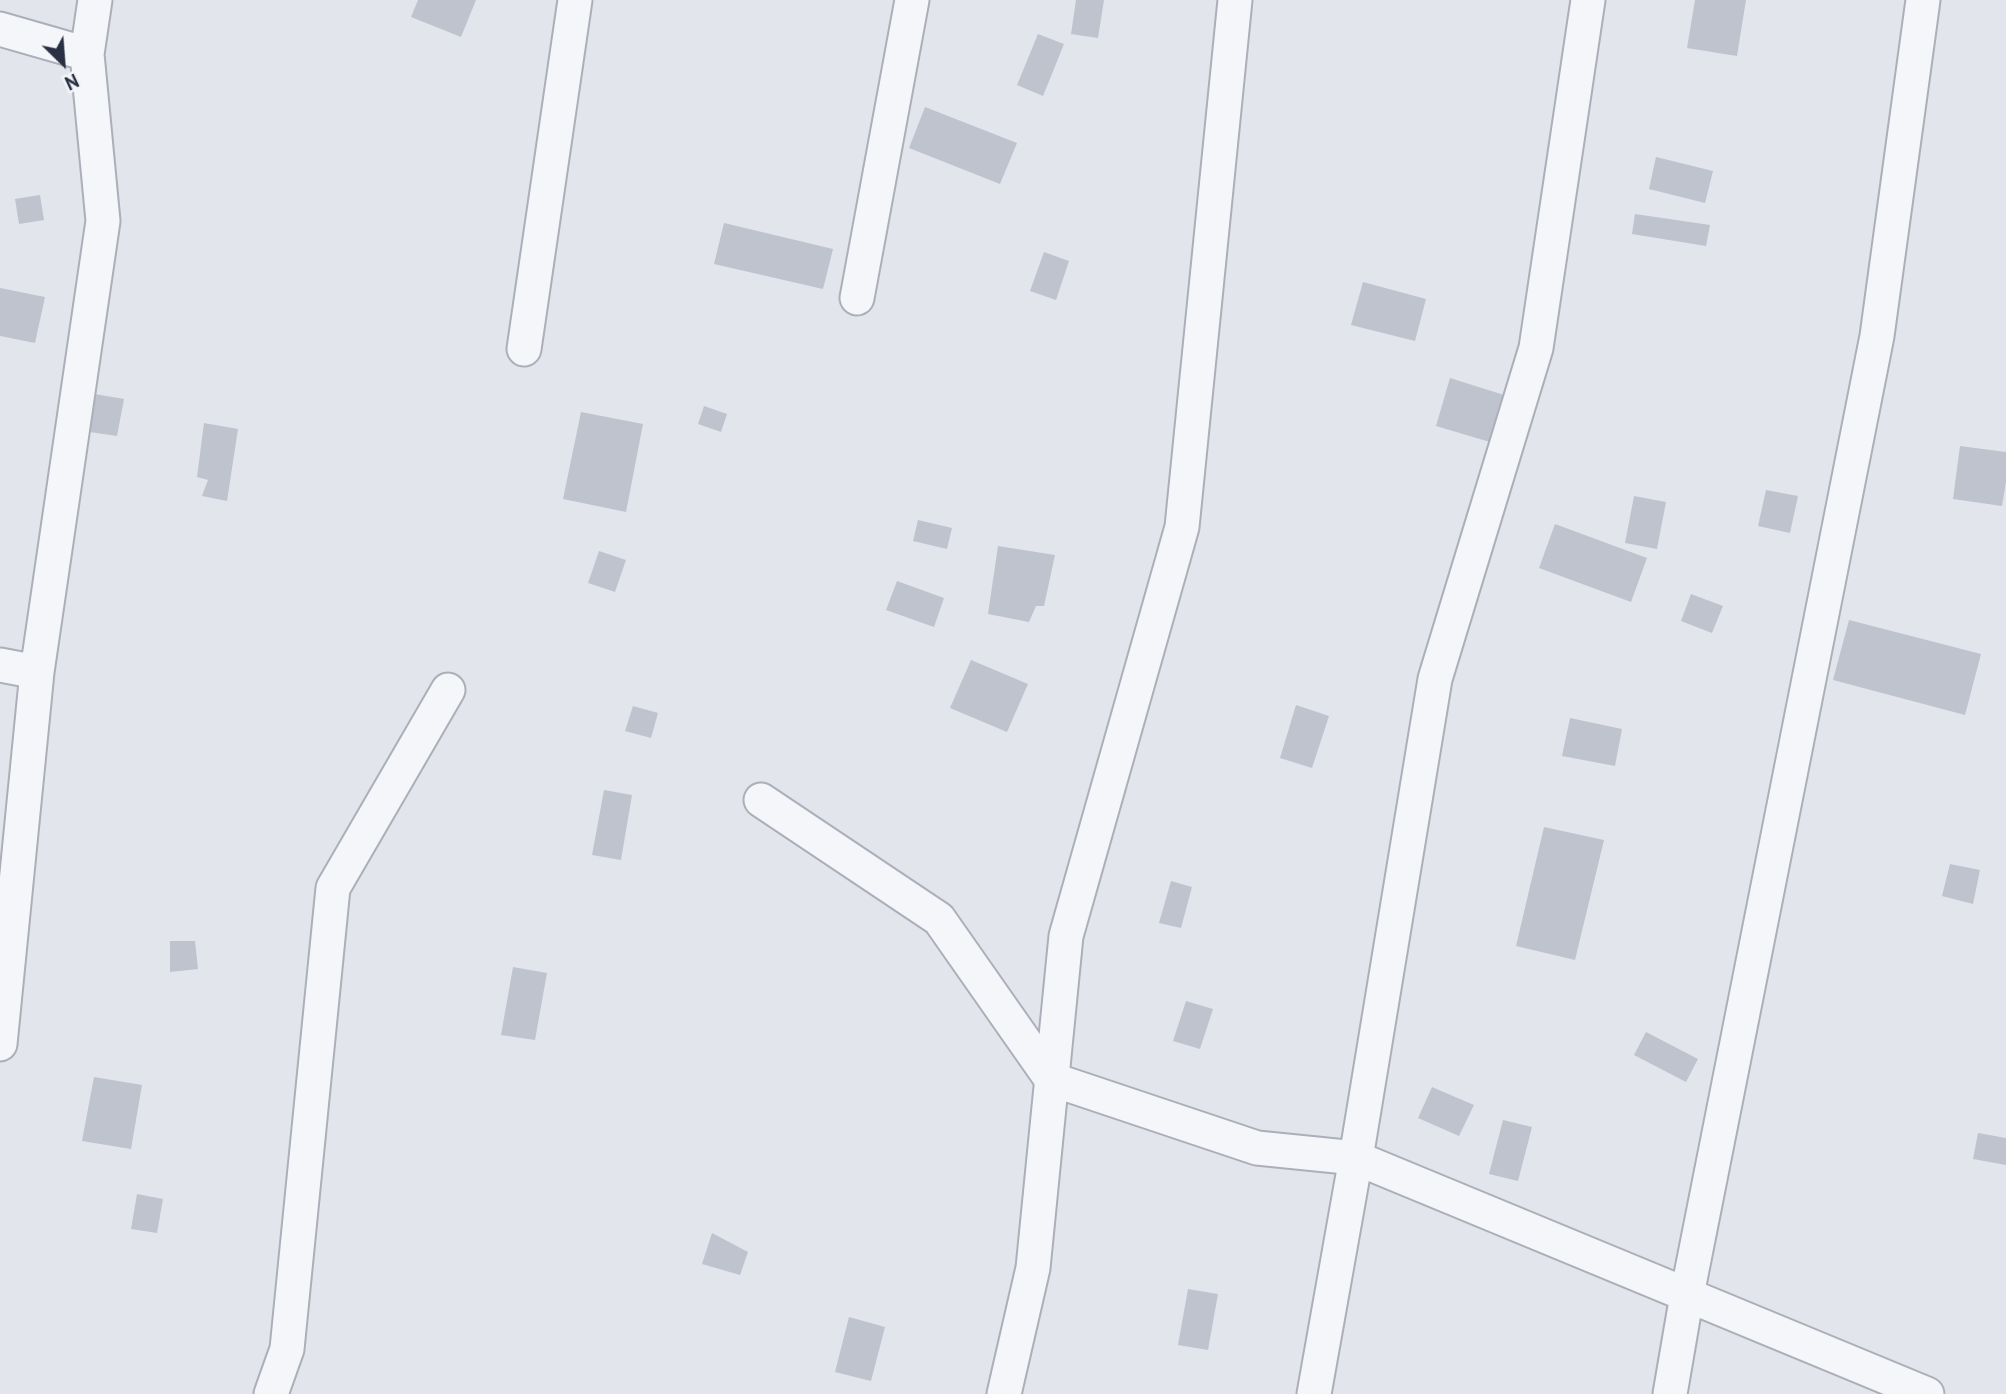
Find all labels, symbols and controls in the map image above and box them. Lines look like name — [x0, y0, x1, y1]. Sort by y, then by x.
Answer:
north arrow — [28, 28, 98, 98]
text: N — [61, 69, 83, 96]

